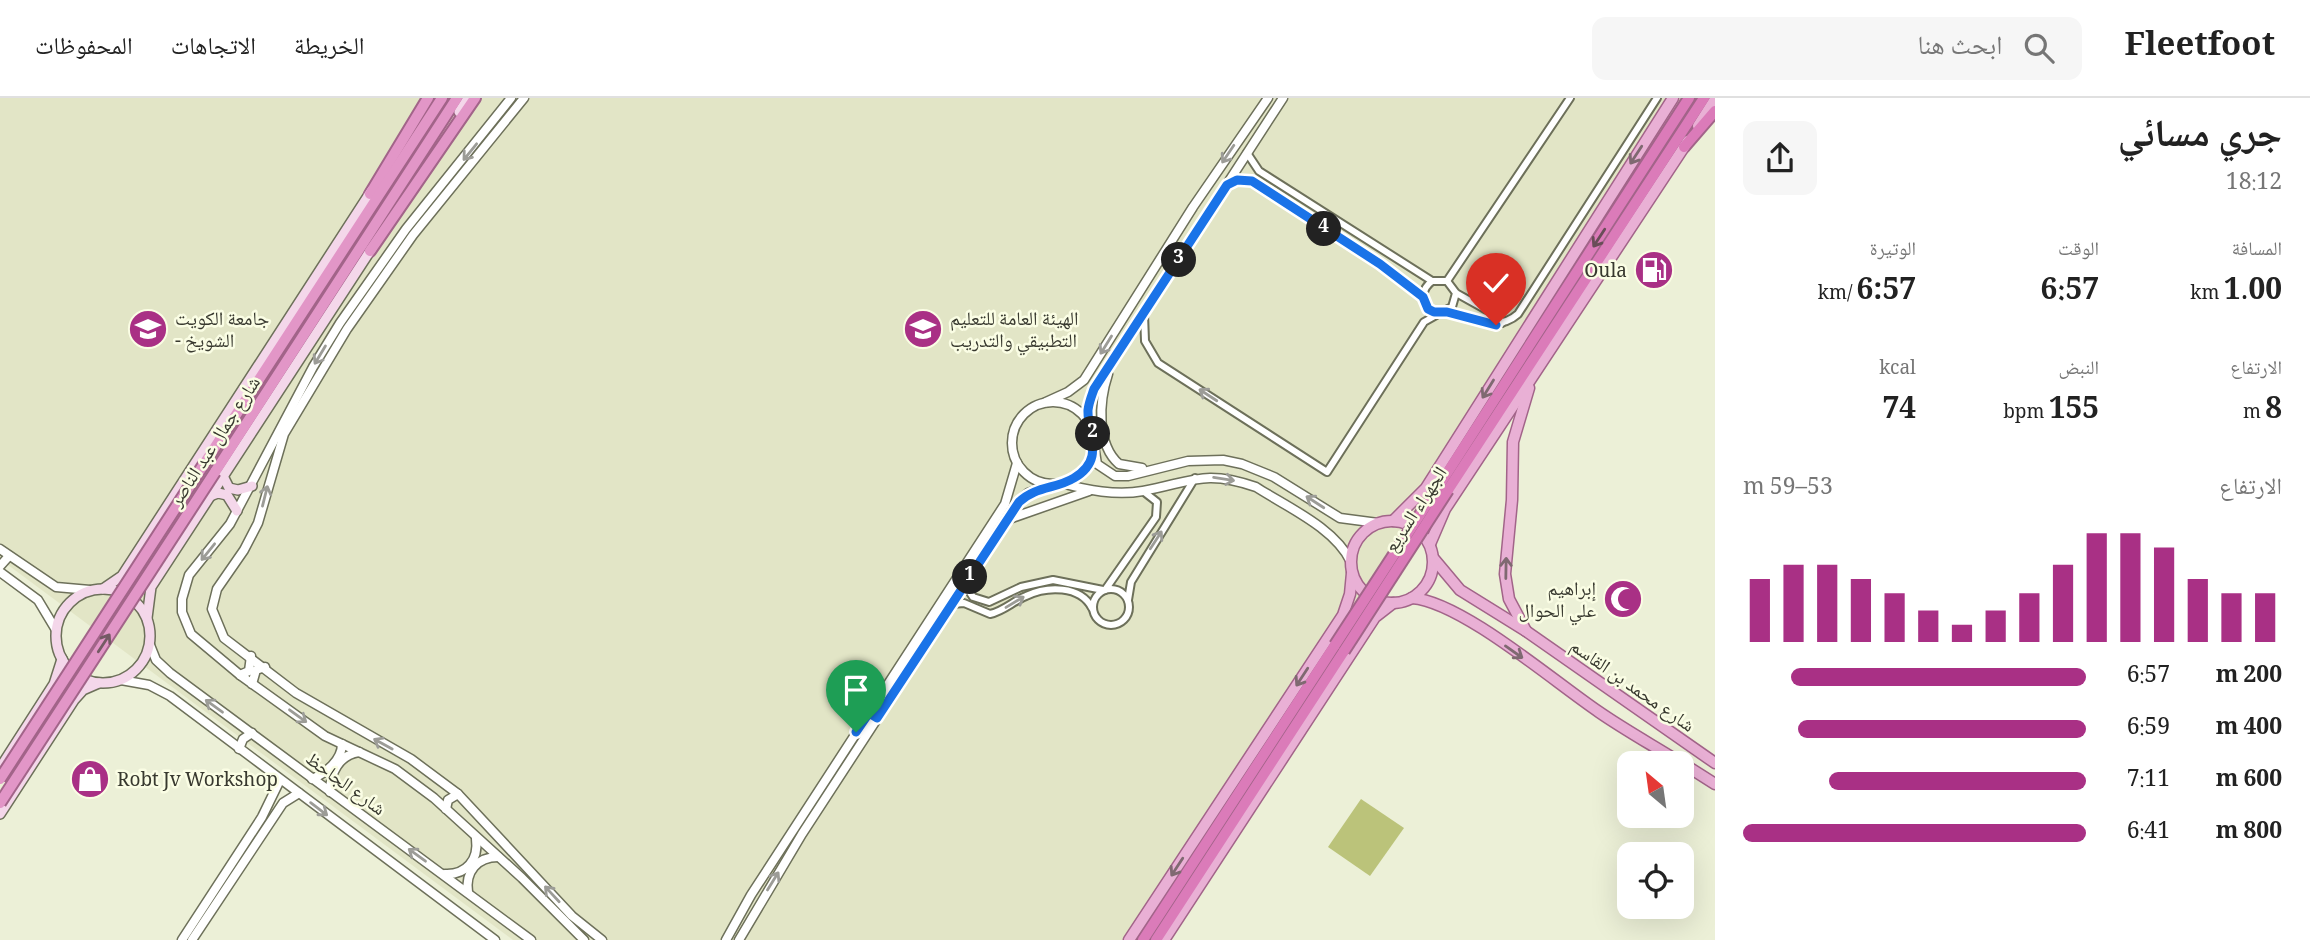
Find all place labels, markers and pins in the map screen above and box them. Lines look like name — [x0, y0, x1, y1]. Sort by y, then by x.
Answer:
pin: 4 — [1306, 212, 1342, 246]
pin: 3 — [1162, 242, 1196, 278]
fuel station icon: Oula — [1633, 249, 1675, 291]
pin — [1466, 253, 1526, 325]
place label: Oula — [1584, 257, 1627, 289]
place label: جامعة الكويت - الشويخ — [175, 305, 269, 359]
place label: الهيئة العامة للتعليم التطبيقي والتدريب — [950, 305, 1079, 359]
school or university icon: جامعة الكويت - الشويخ — [127, 308, 169, 350]
school or university icon: الهيئة العامة للتعليم التطبيقي والتدريب — [902, 308, 944, 350]
pin: 2 — [1076, 416, 1110, 452]
pin: 1 — [953, 560, 988, 594]
place label: إبراهيم علي الحوال — [1519, 575, 1596, 629]
mosque icon: إبراهيم علي الحوال — [1602, 578, 1644, 620]
pin — [826, 660, 886, 732]
shop icon: Robt Jv Workshop — [69, 758, 111, 800]
place label: Robt Jv Workshop — [117, 766, 278, 798]

